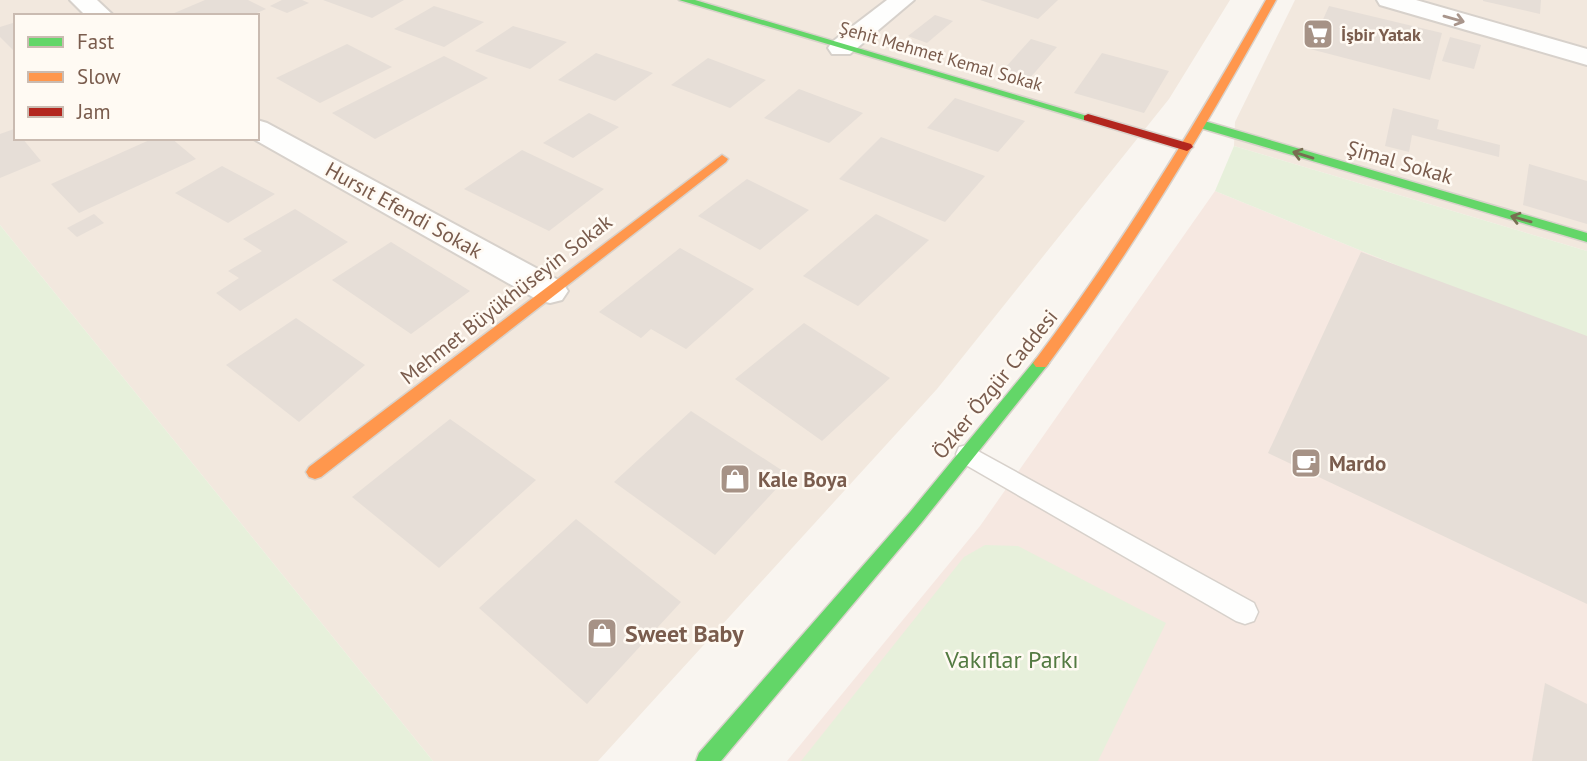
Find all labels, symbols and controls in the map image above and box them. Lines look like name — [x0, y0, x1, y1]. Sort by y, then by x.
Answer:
one-way arrow — [1442, 13, 1465, 26]
legend — [14, 14, 259, 140]
street label: Şehit Mehmet Kemal Sokak — [837, 16, 1046, 96]
supermarket icon: İşbir Yatak — [1301, 17, 1335, 51]
place label: İşbir Yatak — [1341, 23, 1421, 46]
text: Fast — [77, 28, 114, 55]
text: Slow — [77, 63, 121, 90]
text: Jam — [76, 98, 111, 125]
street label: Şimal Sokak — [1344, 134, 1456, 190]
one-way arrow — [1292, 148, 1314, 161]
street label: Hursıt Efendi Sokak — [321, 156, 487, 264]
street label: Mehmet Büyükhüseyin Sokak — [395, 208, 617, 390]
one-way arrow — [1511, 212, 1533, 225]
street label: Özker Özgür Caddesi — [926, 304, 1064, 464]
cafe icon: Mardo — [1289, 446, 1323, 480]
place label: Mardo — [1329, 450, 1386, 477]
shop icon: Kale Boya — [718, 462, 752, 496]
place label: Kale Boya — [758, 466, 847, 493]
shop icon: Sweet Baby — [585, 616, 619, 650]
place label: Sweet Baby — [625, 618, 744, 649]
park label: Vakıflar Parkı — [944, 644, 1079, 675]

